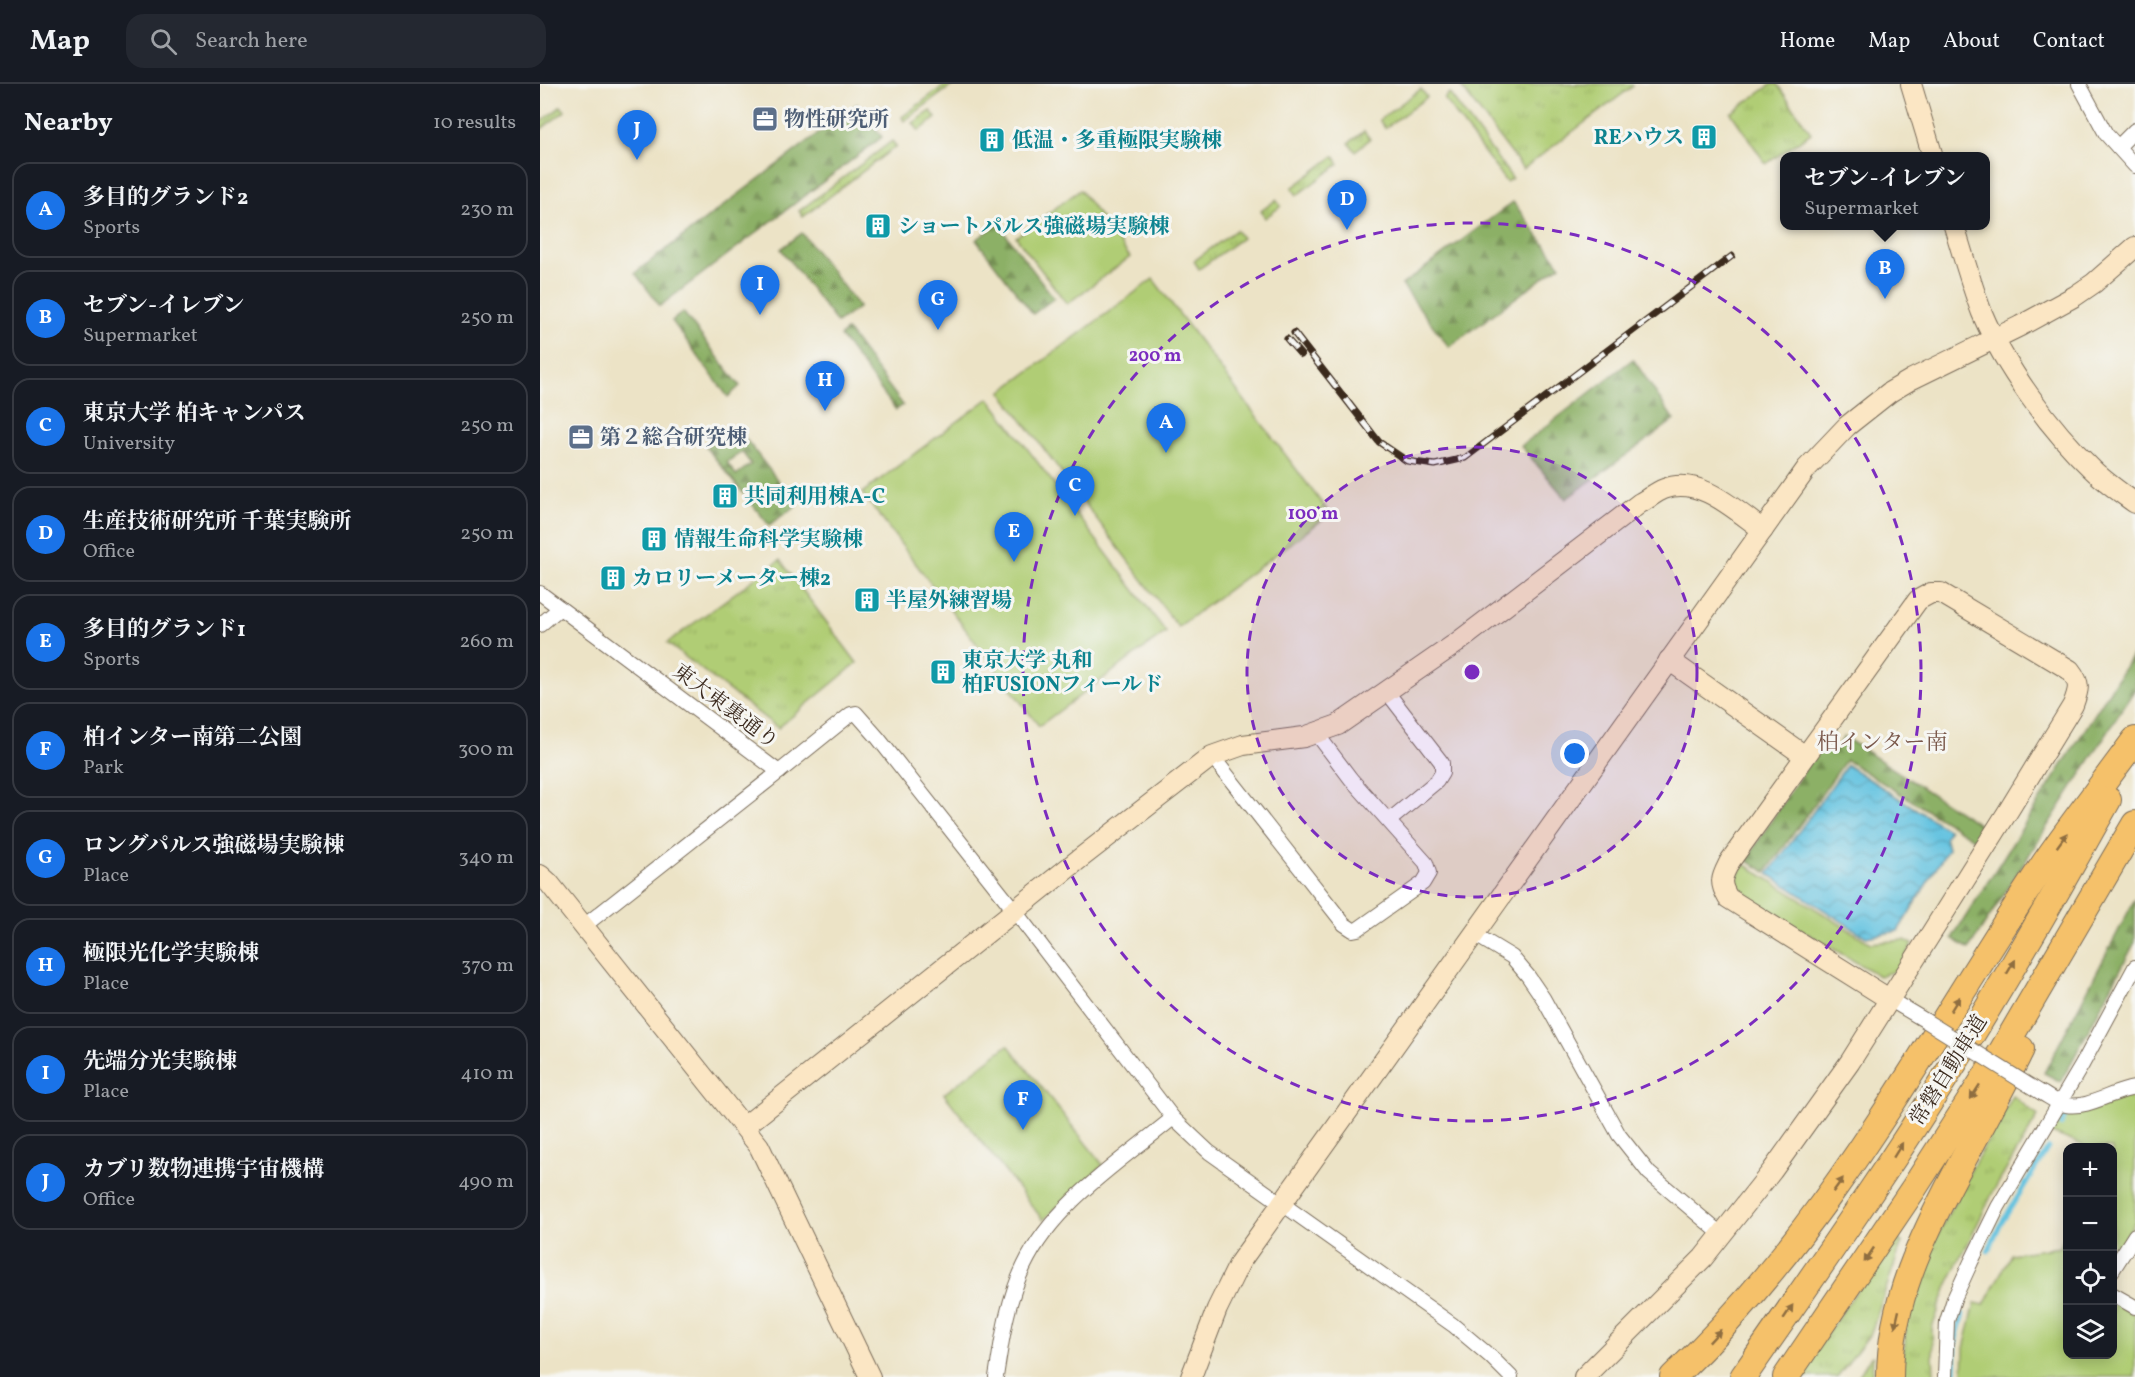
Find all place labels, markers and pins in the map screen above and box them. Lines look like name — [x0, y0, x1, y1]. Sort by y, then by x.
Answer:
office icon: 物性研究所 — [750, 104, 780, 134]
place label: 物性研究所 — [784, 106, 889, 135]
pin: J — [618, 110, 656, 160]
building icon: REハウス — [1689, 122, 1719, 152]
place label: REハウス — [1594, 124, 1684, 153]
building icon: 低温・多重極限実験棟 — [977, 125, 1007, 155]
place label: 低温・多重極限実験棟 — [1012, 127, 1222, 156]
pin: D — [1328, 180, 1366, 230]
building icon: ショートパルス強磁場実験棟 — [863, 211, 893, 241]
place label: ショートパルス強磁場実験棟 — [898, 213, 1170, 242]
pin: B — [1866, 250, 1904, 299]
pin: I — [740, 266, 780, 315]
pin: G — [918, 280, 958, 330]
pin: H — [806, 362, 844, 411]
pin: A — [1146, 404, 1186, 453]
office icon: 第２総合研究棟 — [566, 422, 596, 452]
place label: 第２総合研究棟 — [600, 424, 747, 453]
pin: C — [1056, 466, 1094, 516]
building icon: 共同利用棟A-C — [710, 481, 740, 511]
place label: 共同利用棟A-C — [744, 483, 885, 512]
pin: E — [994, 512, 1034, 562]
building icon: 情報生命科学実験棟 — [639, 524, 669, 554]
place label: 情報生命科学実験棟 — [674, 526, 863, 555]
building icon: カロリーメーター棟2 — [598, 563, 628, 593]
place label: カロリーメーター棟2 — [632, 565, 831, 594]
building icon: 半屋外練習場 — [852, 585, 882, 615]
place label: 半屋外練習場 — [886, 587, 1012, 616]
place label: 東京大学 丸和 柏FUSIONフィールド — [962, 647, 1163, 700]
building icon: 東京大学 丸和 柏FUSIONフィールド — [928, 657, 958, 687]
centre of rings — [1462, 662, 1482, 682]
pin: F — [1004, 1080, 1042, 1130]

